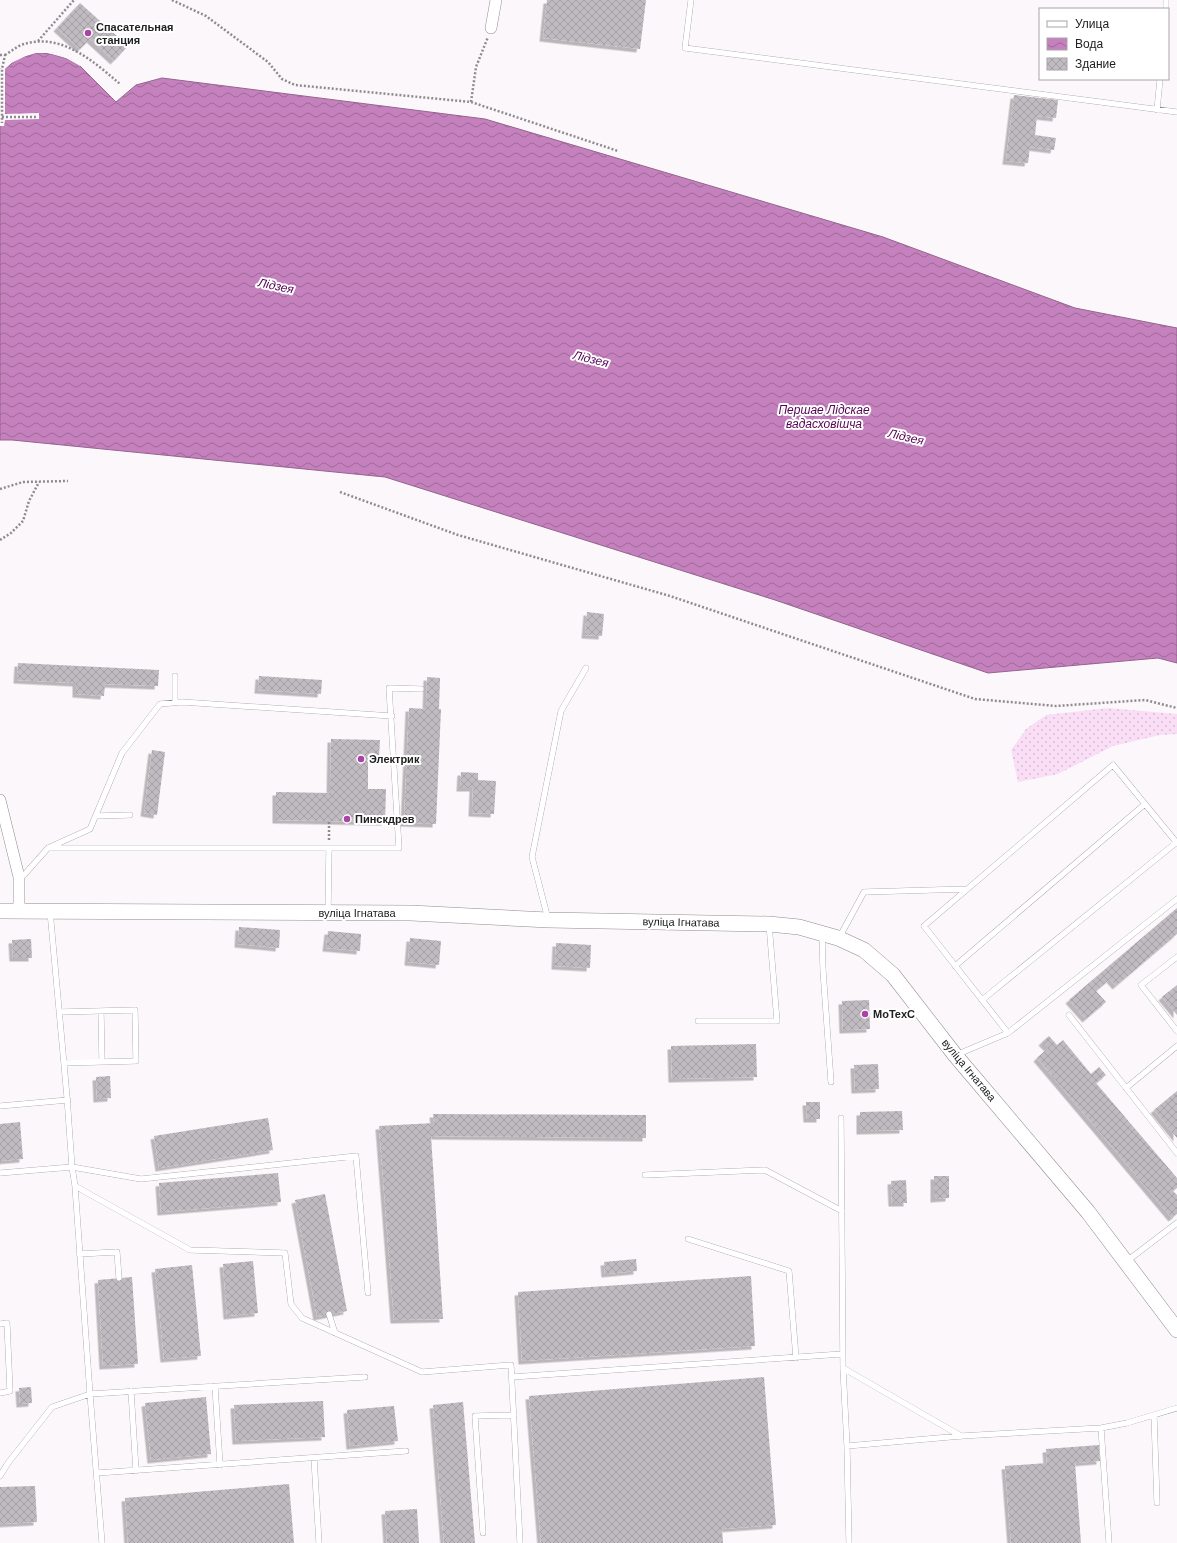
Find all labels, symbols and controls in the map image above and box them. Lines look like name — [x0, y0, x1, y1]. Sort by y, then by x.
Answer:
legend — [1039, 8, 1169, 80]
text: Улица — [1075, 17, 1109, 31]
place label: Спасательная станция — [96, 21, 174, 46]
marker: Спасательная станция — [83, 28, 93, 38]
text: Вода — [1075, 37, 1103, 51]
text: Здание — [1075, 57, 1116, 71]
water label: Лідзея — [256, 275, 296, 297]
water label: Лідзея — [571, 348, 611, 370]
water label: Першае Лідскае вадасховішча — [778, 403, 870, 431]
water label: Лідзея — [886, 426, 926, 448]
place label: Электрик — [369, 753, 420, 765]
marker: Электрик — [356, 754, 366, 764]
place label: Пинскдрев — [355, 813, 415, 825]
marker: Пинскдрев — [342, 814, 352, 824]
street label: вуліца Ігнатава — [318, 907, 396, 919]
street label: вуліца Ігнатава — [642, 915, 721, 929]
place label: MoTexC — [873, 1008, 915, 1020]
marker: MoTexC — [860, 1009, 870, 1019]
street label: вуліца Ігнатава — [940, 1037, 999, 1104]

